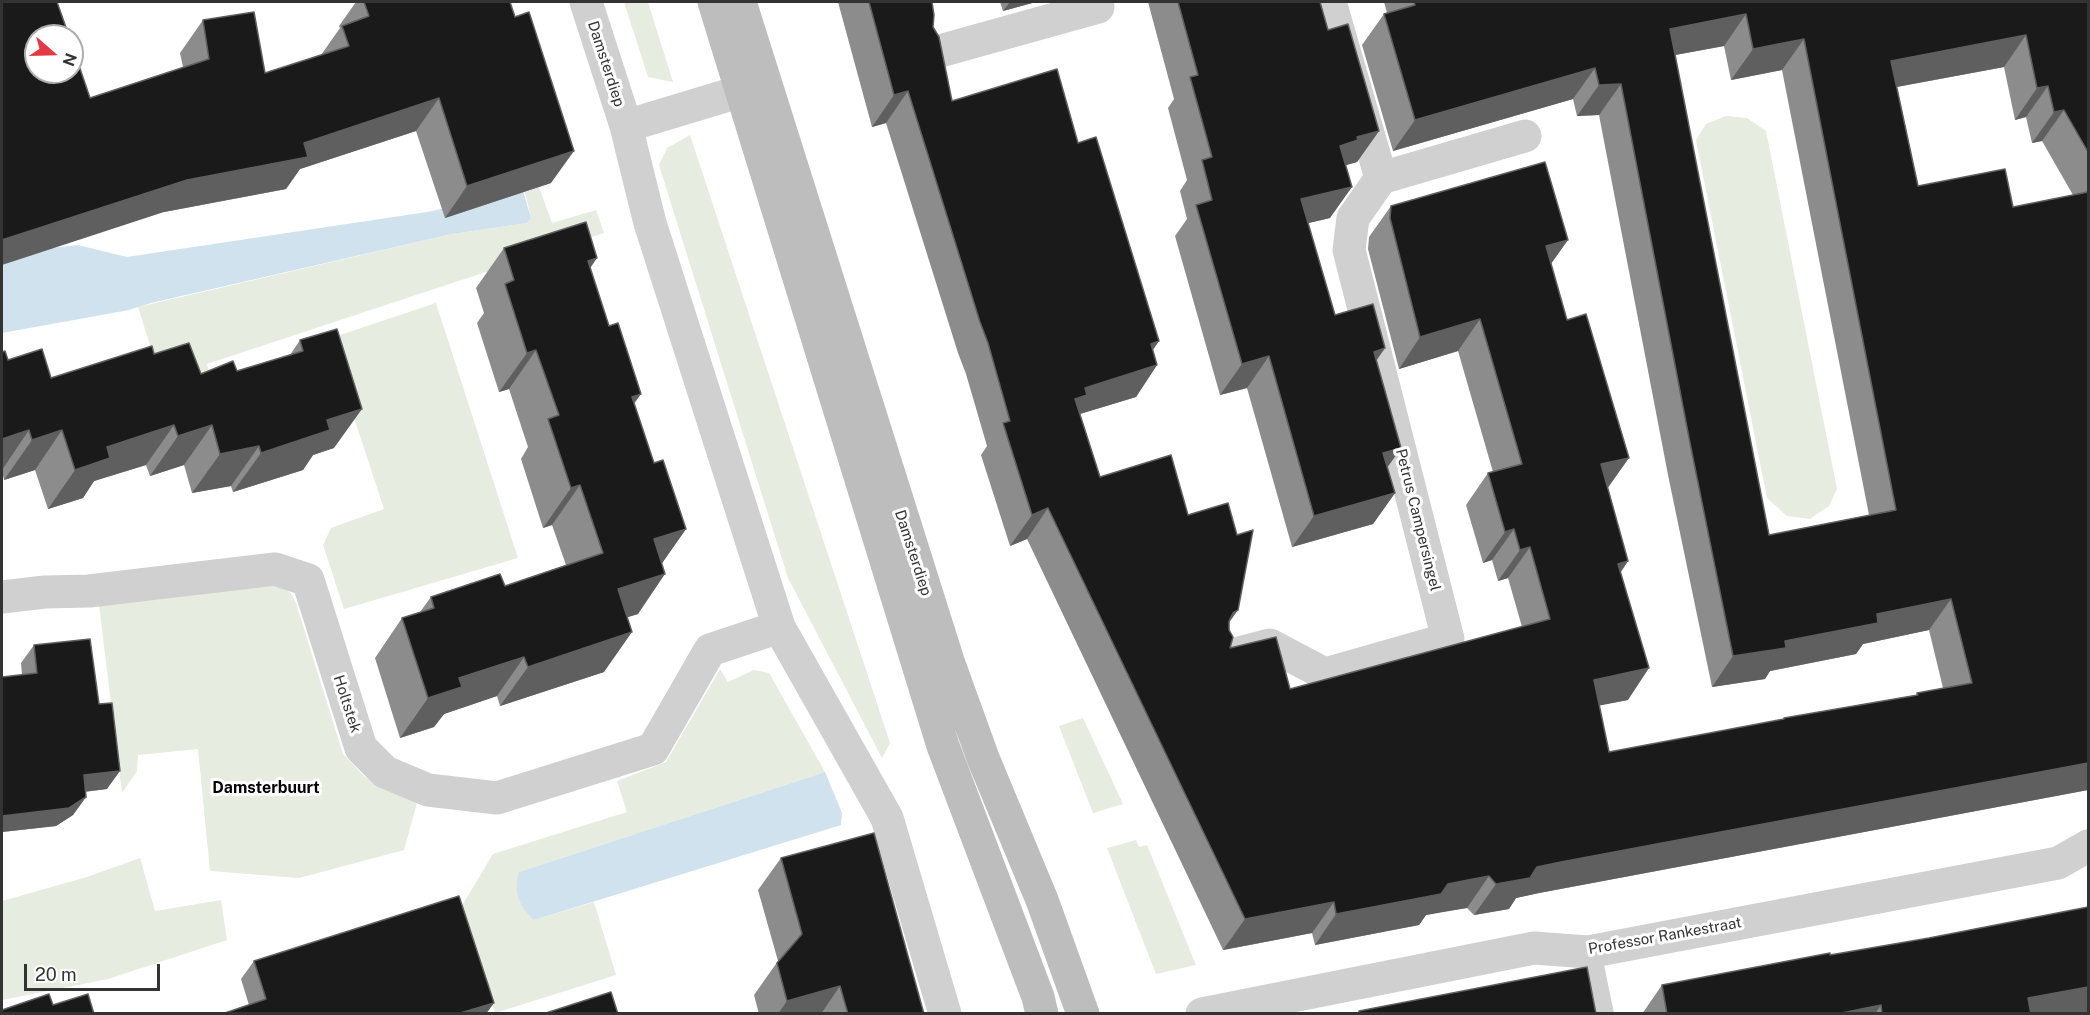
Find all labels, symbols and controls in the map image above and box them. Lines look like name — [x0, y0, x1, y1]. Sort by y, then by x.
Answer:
street label: Damsterdiep — [584, 19, 628, 109]
north arrow — [24, 24, 84, 84]
text: N — [58, 51, 81, 69]
street label: Petrus Campersingel — [1392, 447, 1444, 593]
street label: Damsterdiep — [891, 508, 935, 598]
street label: Holtstek — [329, 673, 365, 735]
district label: Damsterbuurt — [212, 778, 320, 798]
street label: Professor Rankestraat — [1587, 914, 1743, 958]
scale bar — [27, 952, 164, 990]
text: 20 m — [35, 964, 77, 985]

